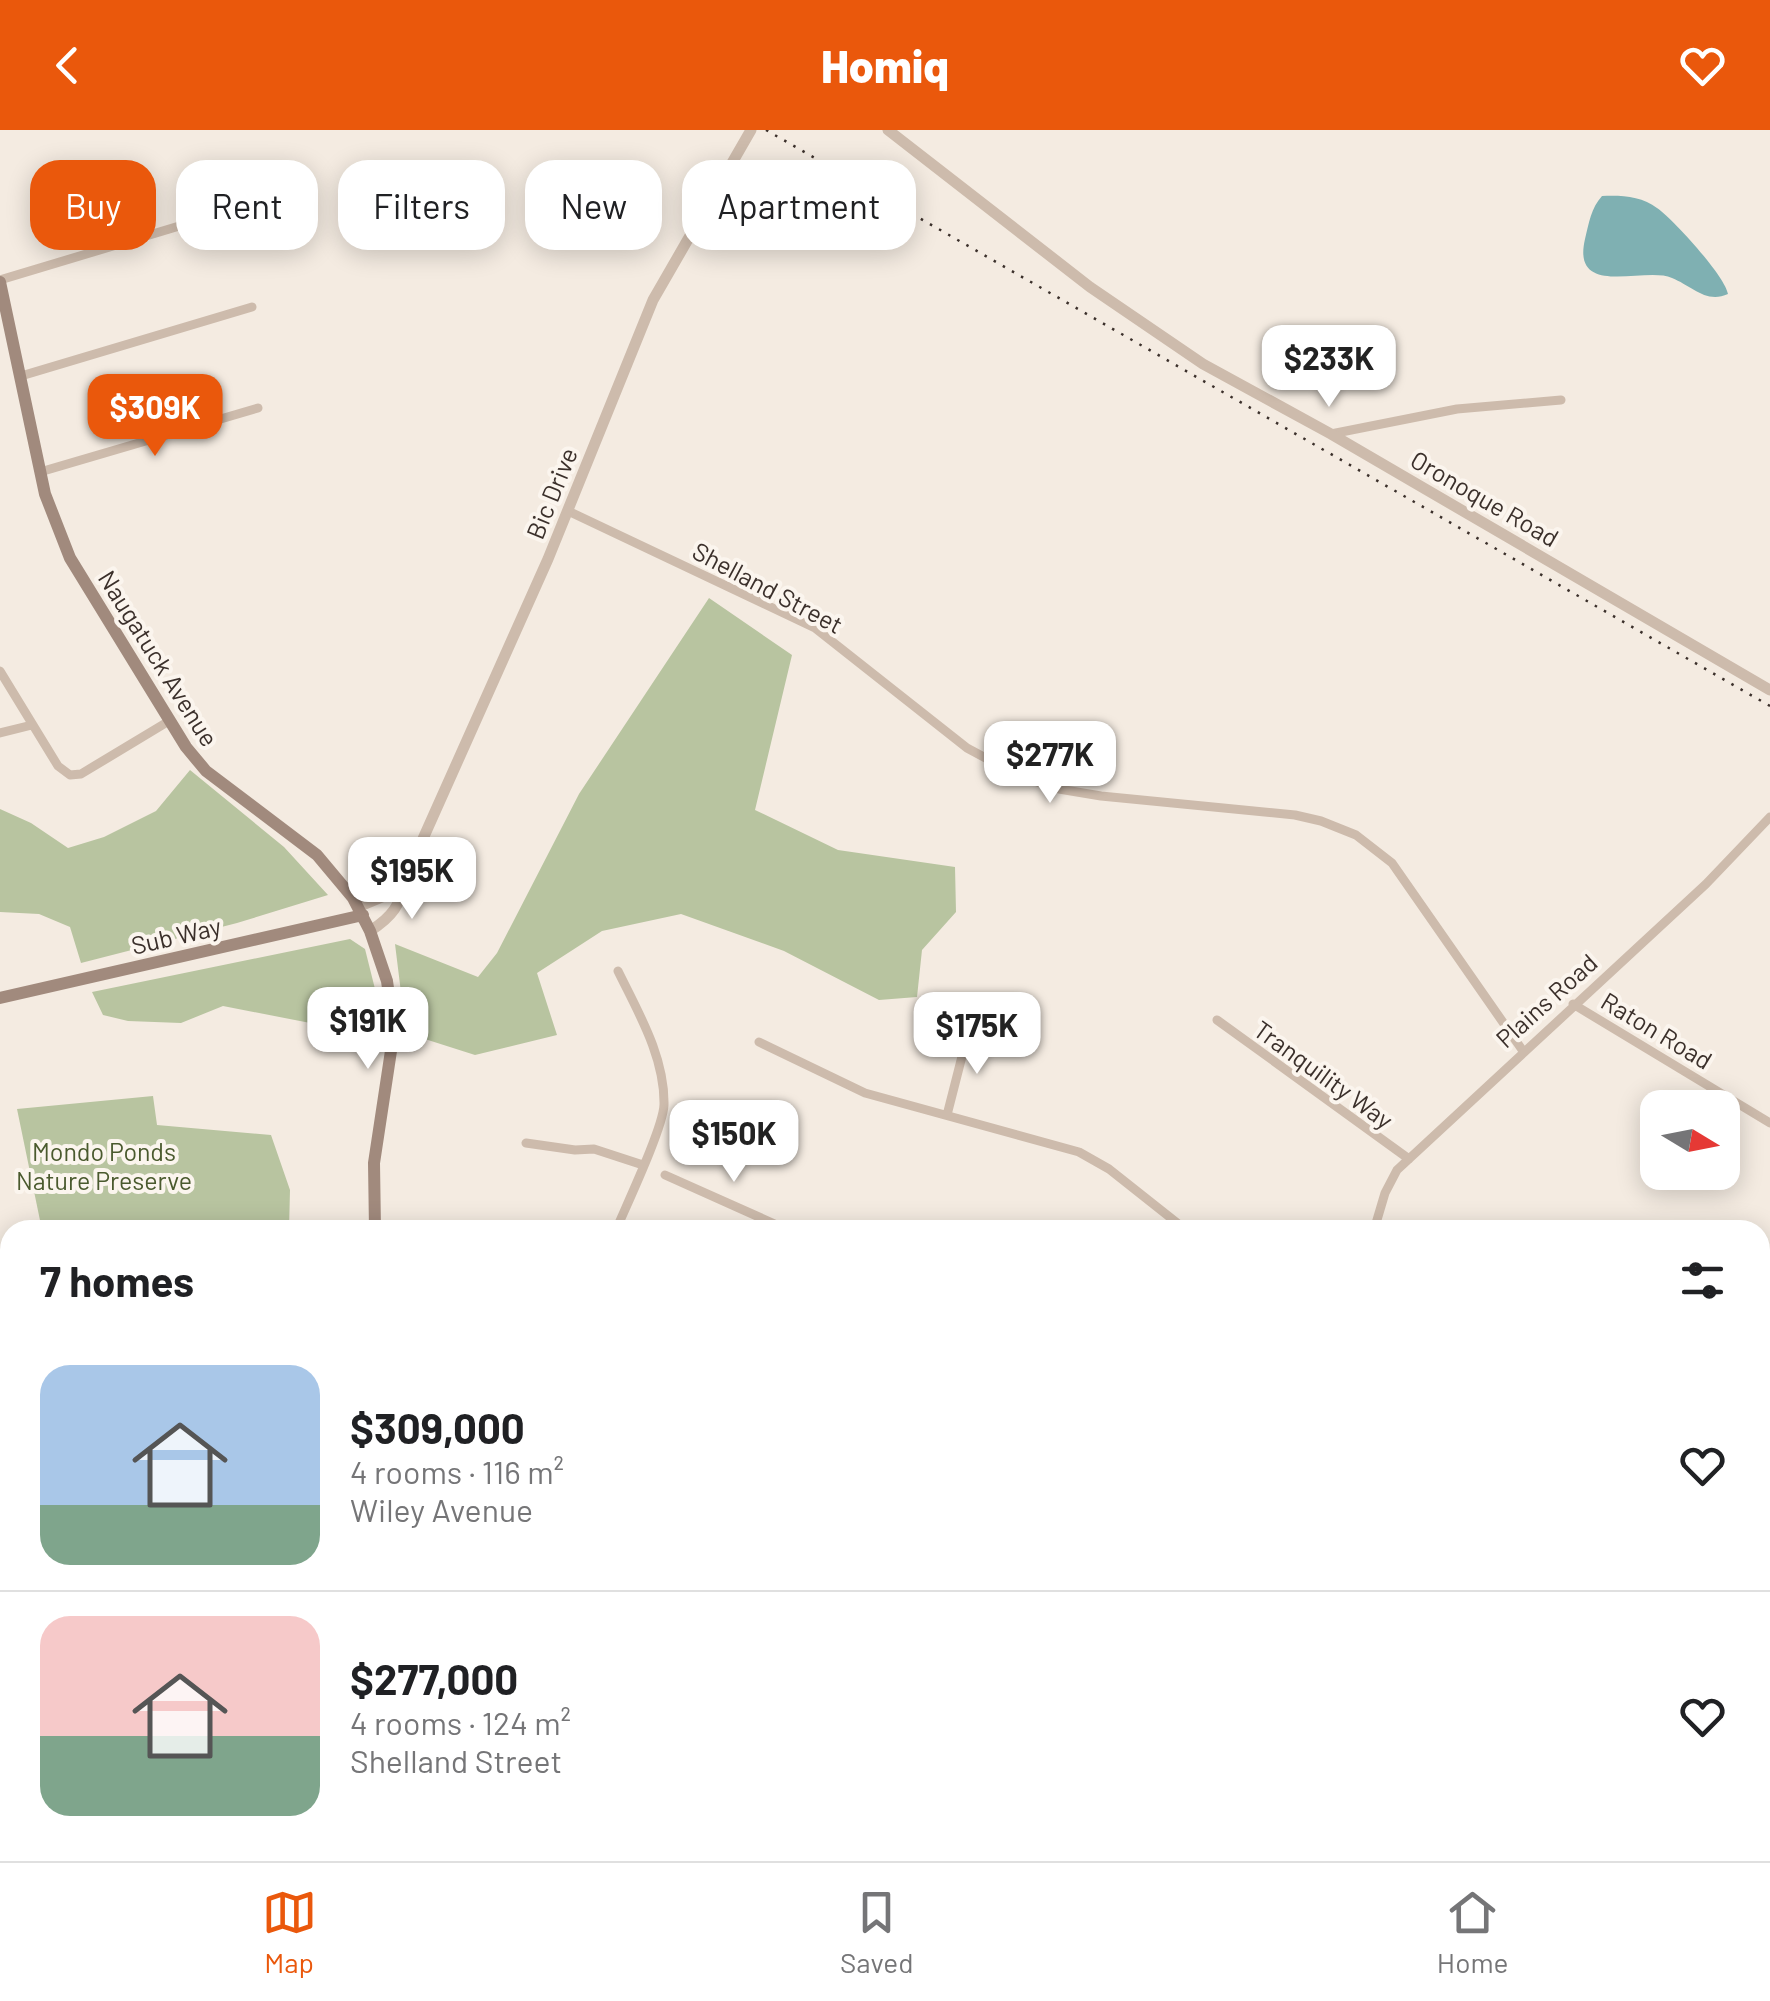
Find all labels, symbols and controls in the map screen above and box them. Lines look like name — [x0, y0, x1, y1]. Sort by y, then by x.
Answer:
icon: back — [40, 38, 95, 93]
text: Homiq — [821, 38, 949, 92]
icon: heart — [1675, 38, 1730, 93]
chip: Buy — [30, 160, 156, 250]
chip: Rent — [176, 160, 318, 250]
chip: Filters — [338, 160, 505, 250]
chip: New — [525, 160, 662, 250]
chip: Apartment — [682, 160, 916, 250]
pin: $233K — [1259, 325, 1399, 410]
text: $233K — [1284, 338, 1374, 376]
pin: $309K — [85, 374, 225, 459]
text: $309K — [110, 387, 200, 425]
street label: Bic Drive — [519, 443, 583, 543]
street label: Oronoque Road — [1406, 444, 1564, 552]
street label: Shelland Street — [688, 535, 848, 639]
street label: Naugatuck Avenue — [93, 565, 225, 751]
pin: $277K — [980, 721, 1120, 806]
text: $277K — [1006, 734, 1094, 772]
pin: $195K — [342, 837, 482, 922]
text: $195K — [370, 850, 454, 888]
street label: Sub Way — [128, 910, 224, 960]
street label: Plains Road — [1489, 947, 1603, 1053]
street label: Raton Road — [1596, 985, 1718, 1075]
pin: $191K — [298, 987, 438, 1072]
pin: $175K — [907, 992, 1047, 1077]
text: $191K — [329, 1000, 407, 1038]
text: $175K — [936, 1005, 1018, 1043]
street label: Tranquility Way — [1249, 1014, 1399, 1134]
north arrow — [1640, 1090, 1740, 1190]
map controls — [1640, 1090, 1740, 1190]
pin: $150K — [664, 1100, 804, 1185]
text: $150K — [691, 1113, 777, 1151]
park label: Mondo Ponds Nature Preserve — [16, 1136, 192, 1195]
icon: filters — [1675, 1253, 1730, 1308]
text: 7 homes — [40, 1255, 194, 1305]
text: $309,000 — [350, 1402, 525, 1452]
icon: home — [120, 1405, 240, 1525]
icon: heart — [1675, 1438, 1730, 1493]
text: 4 rooms · 116 m² — [350, 1452, 564, 1490]
text: Wiley Avenue — [350, 1490, 533, 1528]
text: $277,000 — [350, 1653, 518, 1703]
icon: home — [120, 1656, 240, 1776]
icon: heart — [1675, 1689, 1730, 1744]
text: 4 rooms · 124 m² — [350, 1703, 571, 1741]
text: Shelland Street — [350, 1741, 562, 1779]
tab: Map — [262, 1885, 317, 1979]
tab: Saved — [840, 1885, 914, 1979]
tab: Home — [1437, 1885, 1508, 1979]

